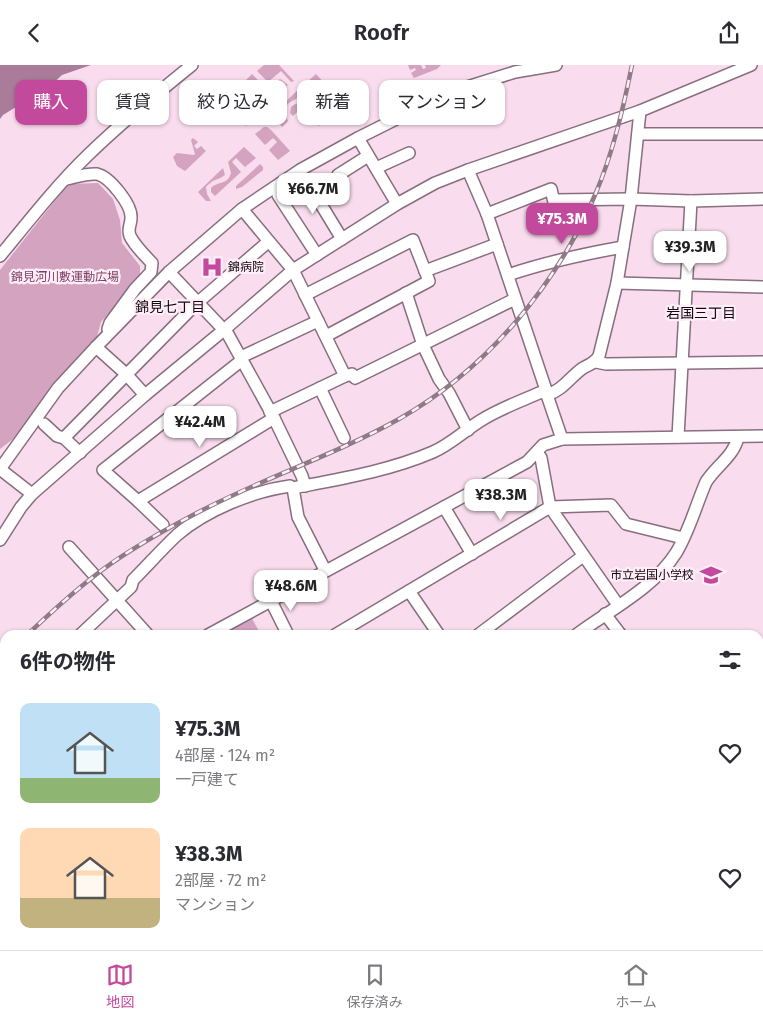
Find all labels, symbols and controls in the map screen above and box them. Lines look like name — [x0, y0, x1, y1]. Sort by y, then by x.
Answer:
icon: back — [20, 19, 48, 47]
text: Roofr — [354, 19, 409, 46]
icon: share — [715, 19, 743, 47]
chip: 購入 — [15, 80, 87, 125]
chip: 賃貸 — [97, 80, 169, 125]
chip: 絞り込み — [179, 80, 287, 125]
chip: 新着 — [297, 80, 369, 125]
chip: マンション — [379, 80, 505, 125]
pin: ¥66.7M — [272, 173, 354, 215]
text: ¥66.7M — [288, 179, 338, 198]
pin: ¥75.3M — [521, 203, 603, 245]
text: ¥75.3M — [537, 209, 587, 228]
pin: ¥39.3M — [649, 231, 731, 273]
text: ¥39.3M — [665, 237, 715, 256]
hospital icon: 錦病院 — [199, 254, 225, 280]
place label: 錦病院 — [228, 260, 264, 274]
park label: 錦見河川敷運動広場 — [11, 270, 119, 284]
district label: 錦見七丁目 — [135, 299, 205, 316]
district label: 岩国三丁目 — [666, 305, 736, 322]
pin: ¥42.4M — [159, 405, 241, 448]
text: ¥42.4M — [175, 412, 225, 431]
pin: ¥38.3M — [460, 479, 542, 521]
text: ¥38.3M — [475, 485, 527, 504]
school or university icon: 市立岩国小学校 — [698, 562, 724, 588]
place label: 市立岩国小学校 — [610, 568, 694, 582]
pin: ¥48.6M — [250, 569, 332, 612]
text: ¥48.6M — [265, 576, 317, 595]
icon: filters — [716, 646, 744, 674]
text: 6件の物件 — [20, 649, 116, 675]
text: ¥75.3M — [175, 716, 241, 742]
icon: home — [60, 723, 120, 783]
icon: heart — [716, 739, 744, 767]
text: 4部屋 · 124 m² — [175, 746, 275, 765]
text: 一戸建て — [175, 770, 239, 789]
text: ¥38.3M — [175, 841, 243, 867]
icon: home — [60, 848, 120, 908]
icon: heart — [716, 864, 744, 892]
text: 2部屋 · 72 m² — [175, 871, 266, 890]
text: マンション — [175, 895, 255, 914]
tab: 地図 — [106, 961, 134, 1011]
tab: 保存済み — [347, 961, 403, 1011]
tab: ホーム — [615, 961, 657, 1011]

